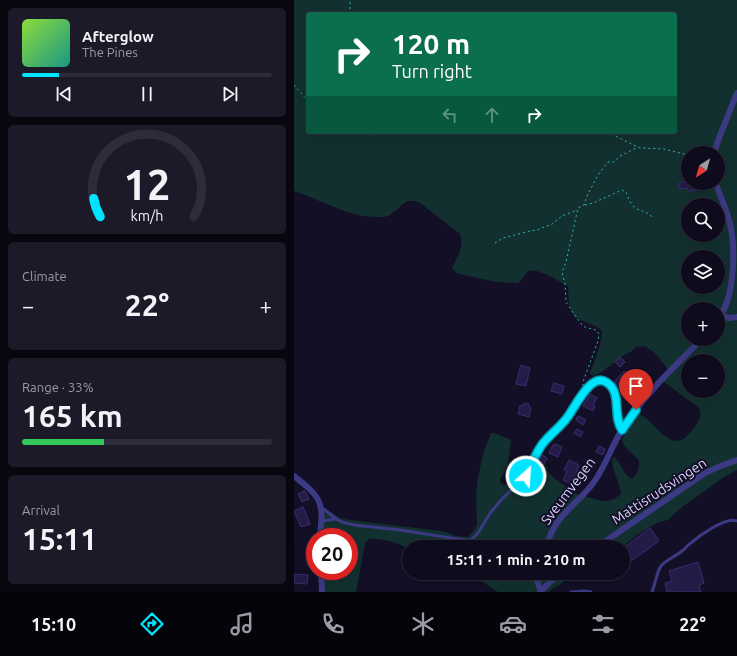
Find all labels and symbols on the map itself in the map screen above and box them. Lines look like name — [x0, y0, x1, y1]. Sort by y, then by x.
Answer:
north arrow — [681, 146, 725, 190]
pin — [619, 369, 653, 410]
street label: Sveumvegen — [538, 454, 598, 528]
street label: Mattisrudsvingen — [609, 454, 709, 528]
position arrow — [505, 455, 547, 497]
speed limit sign: 20 — [306, 528, 358, 580]

